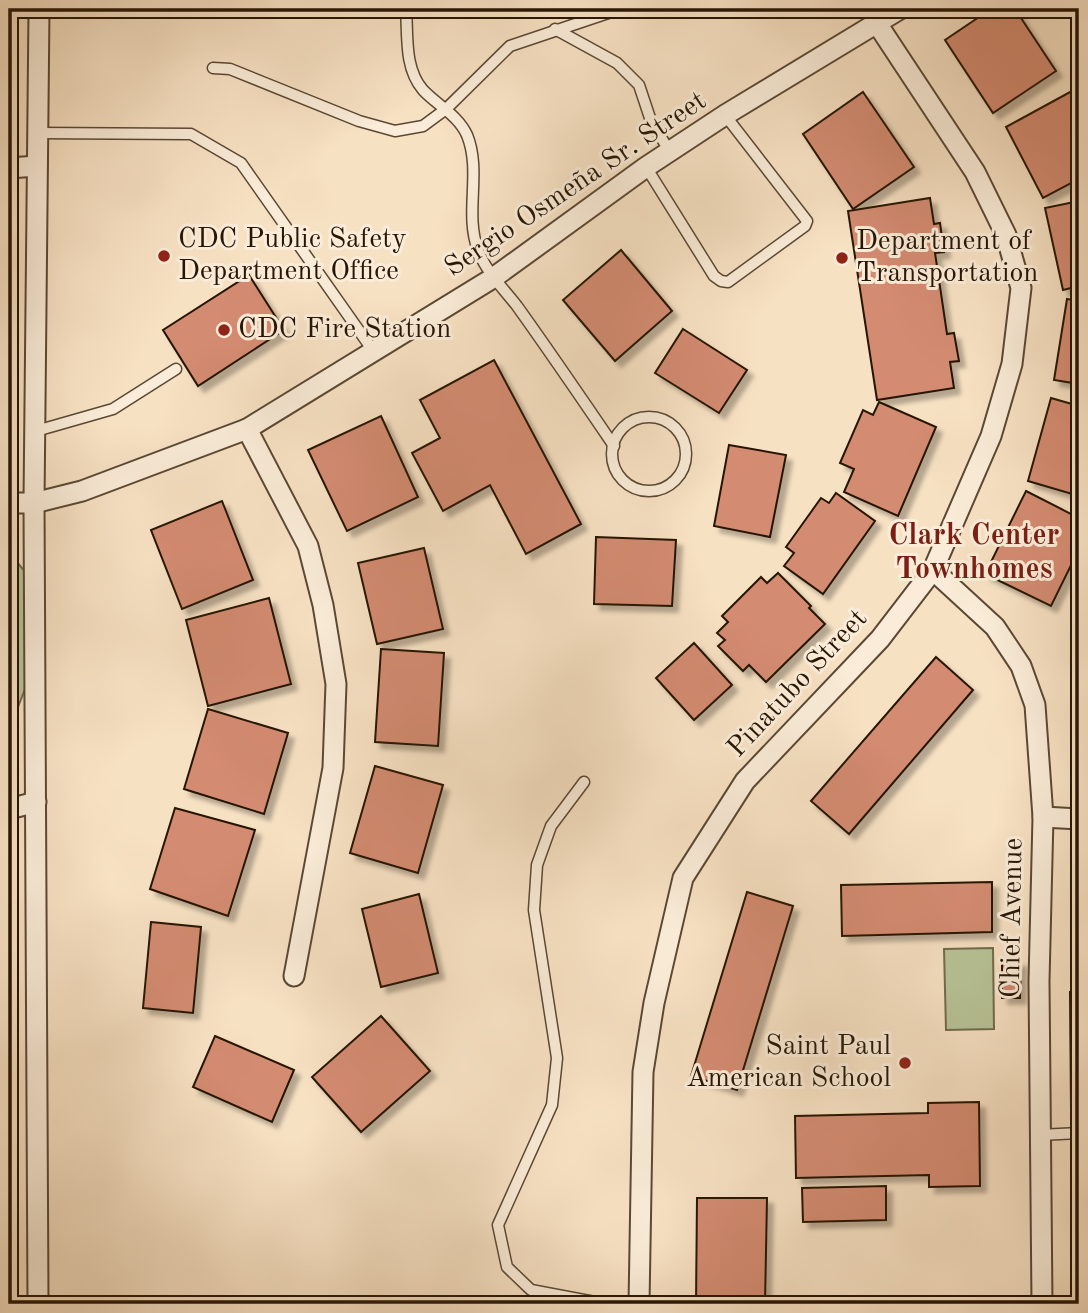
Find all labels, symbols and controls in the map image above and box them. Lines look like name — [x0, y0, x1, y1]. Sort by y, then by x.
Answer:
street label: Sergio Osmeña Sr. Street — [440, 87, 712, 283]
place label: CDC Public Safety Department Office — [178, 226, 407, 286]
place label: Department of Transportation — [856, 228, 1038, 288]
marker: CDC Public Safety Department Office — [156, 248, 172, 264]
marker: Department of Transportation — [834, 250, 850, 266]
place label: CDC Fire Station — [238, 316, 451, 344]
marker: CDC Fire Station — [216, 322, 232, 338]
district label: Clark Center Townhomes — [888, 521, 1060, 585]
street label: Pinatubo Street — [723, 605, 873, 763]
street label: Chief Avenue — [998, 838, 1028, 998]
place label: Saint Paul American School — [686, 1033, 891, 1093]
marker: Saint Paul American School — [897, 1055, 913, 1071]

